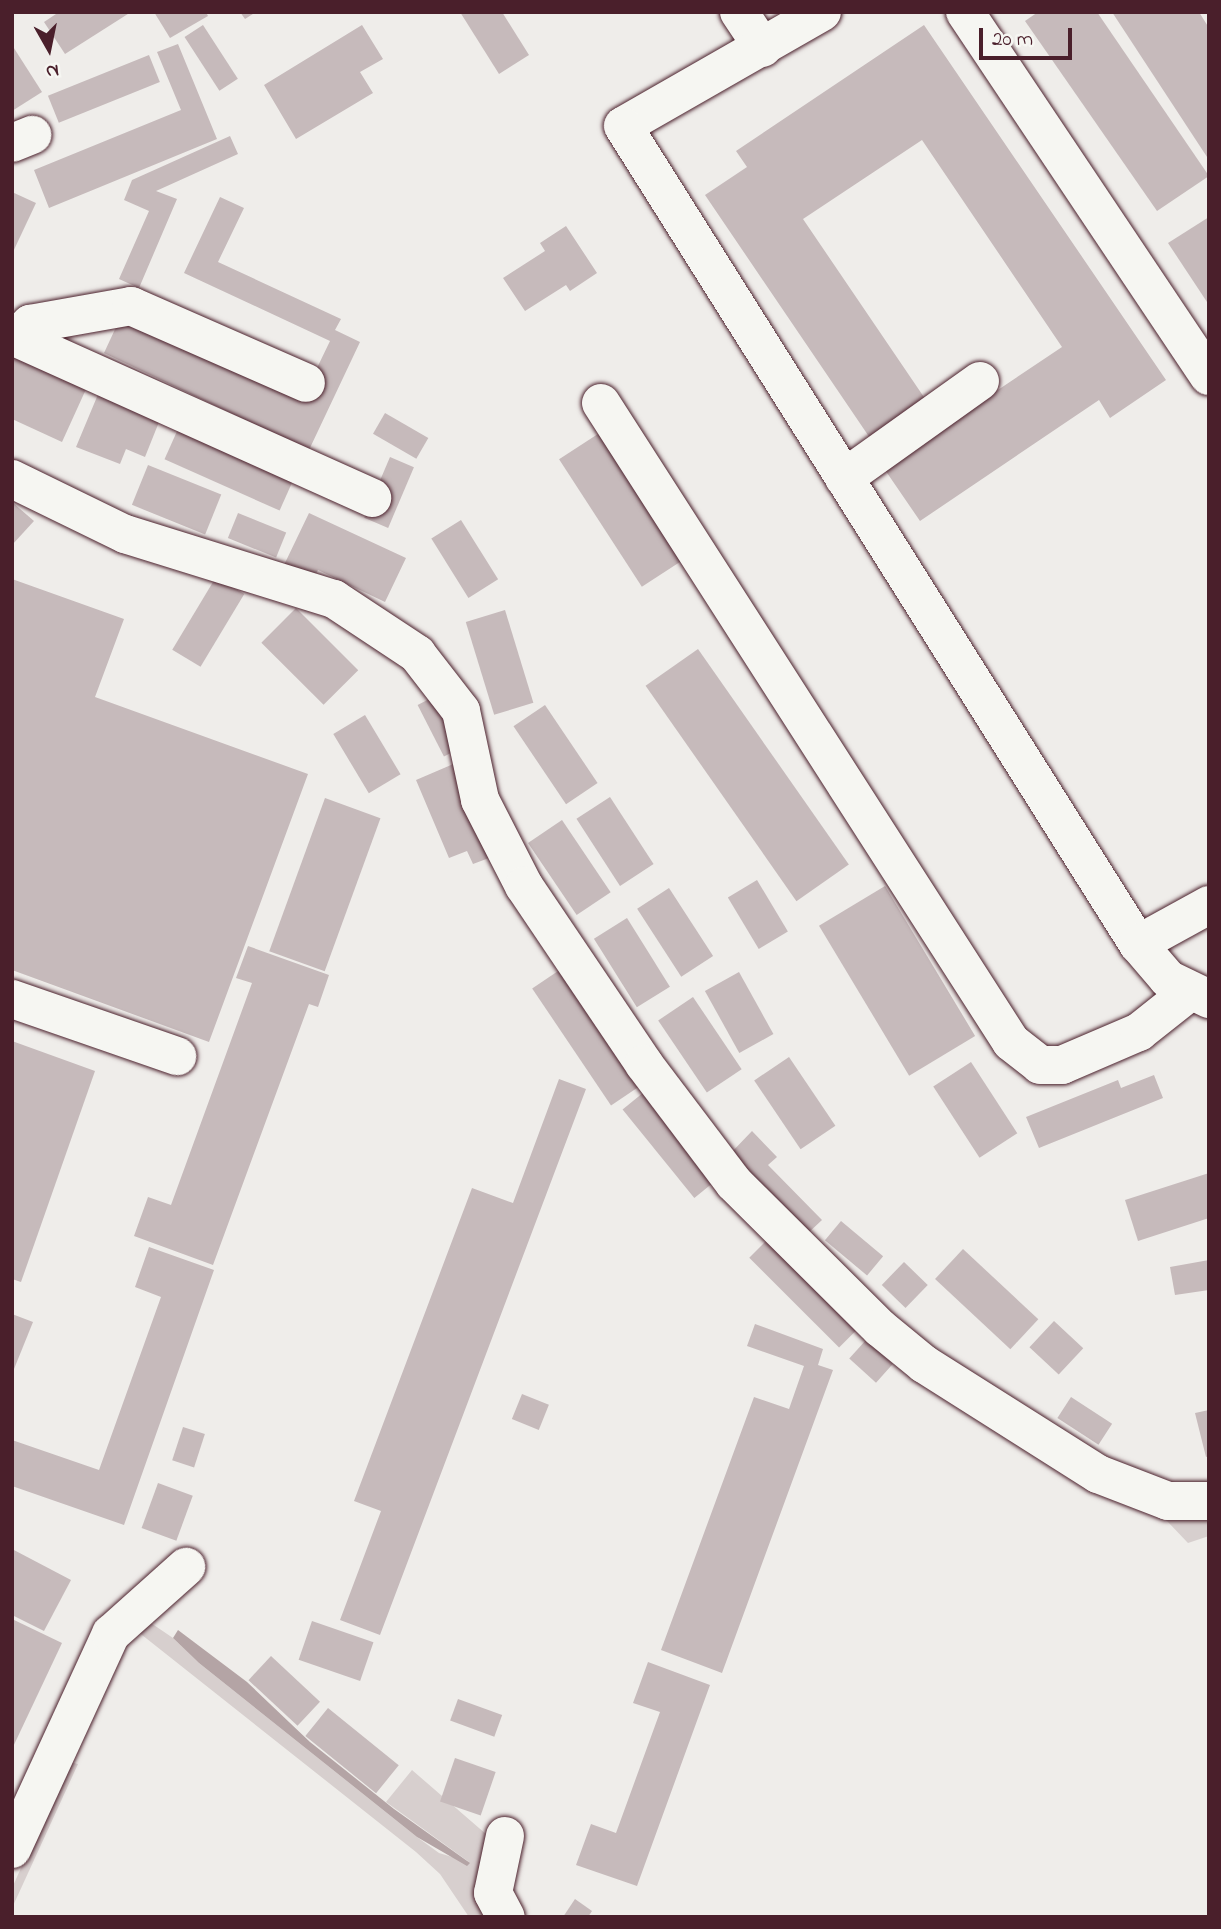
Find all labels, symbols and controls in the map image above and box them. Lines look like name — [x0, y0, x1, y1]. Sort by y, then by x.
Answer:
north arrow — [14, 14, 84, 84]
scale bar — [983, 14, 1076, 58]
text: 20 m — [992, 25, 1033, 55]
text: N — [44, 56, 61, 85]

